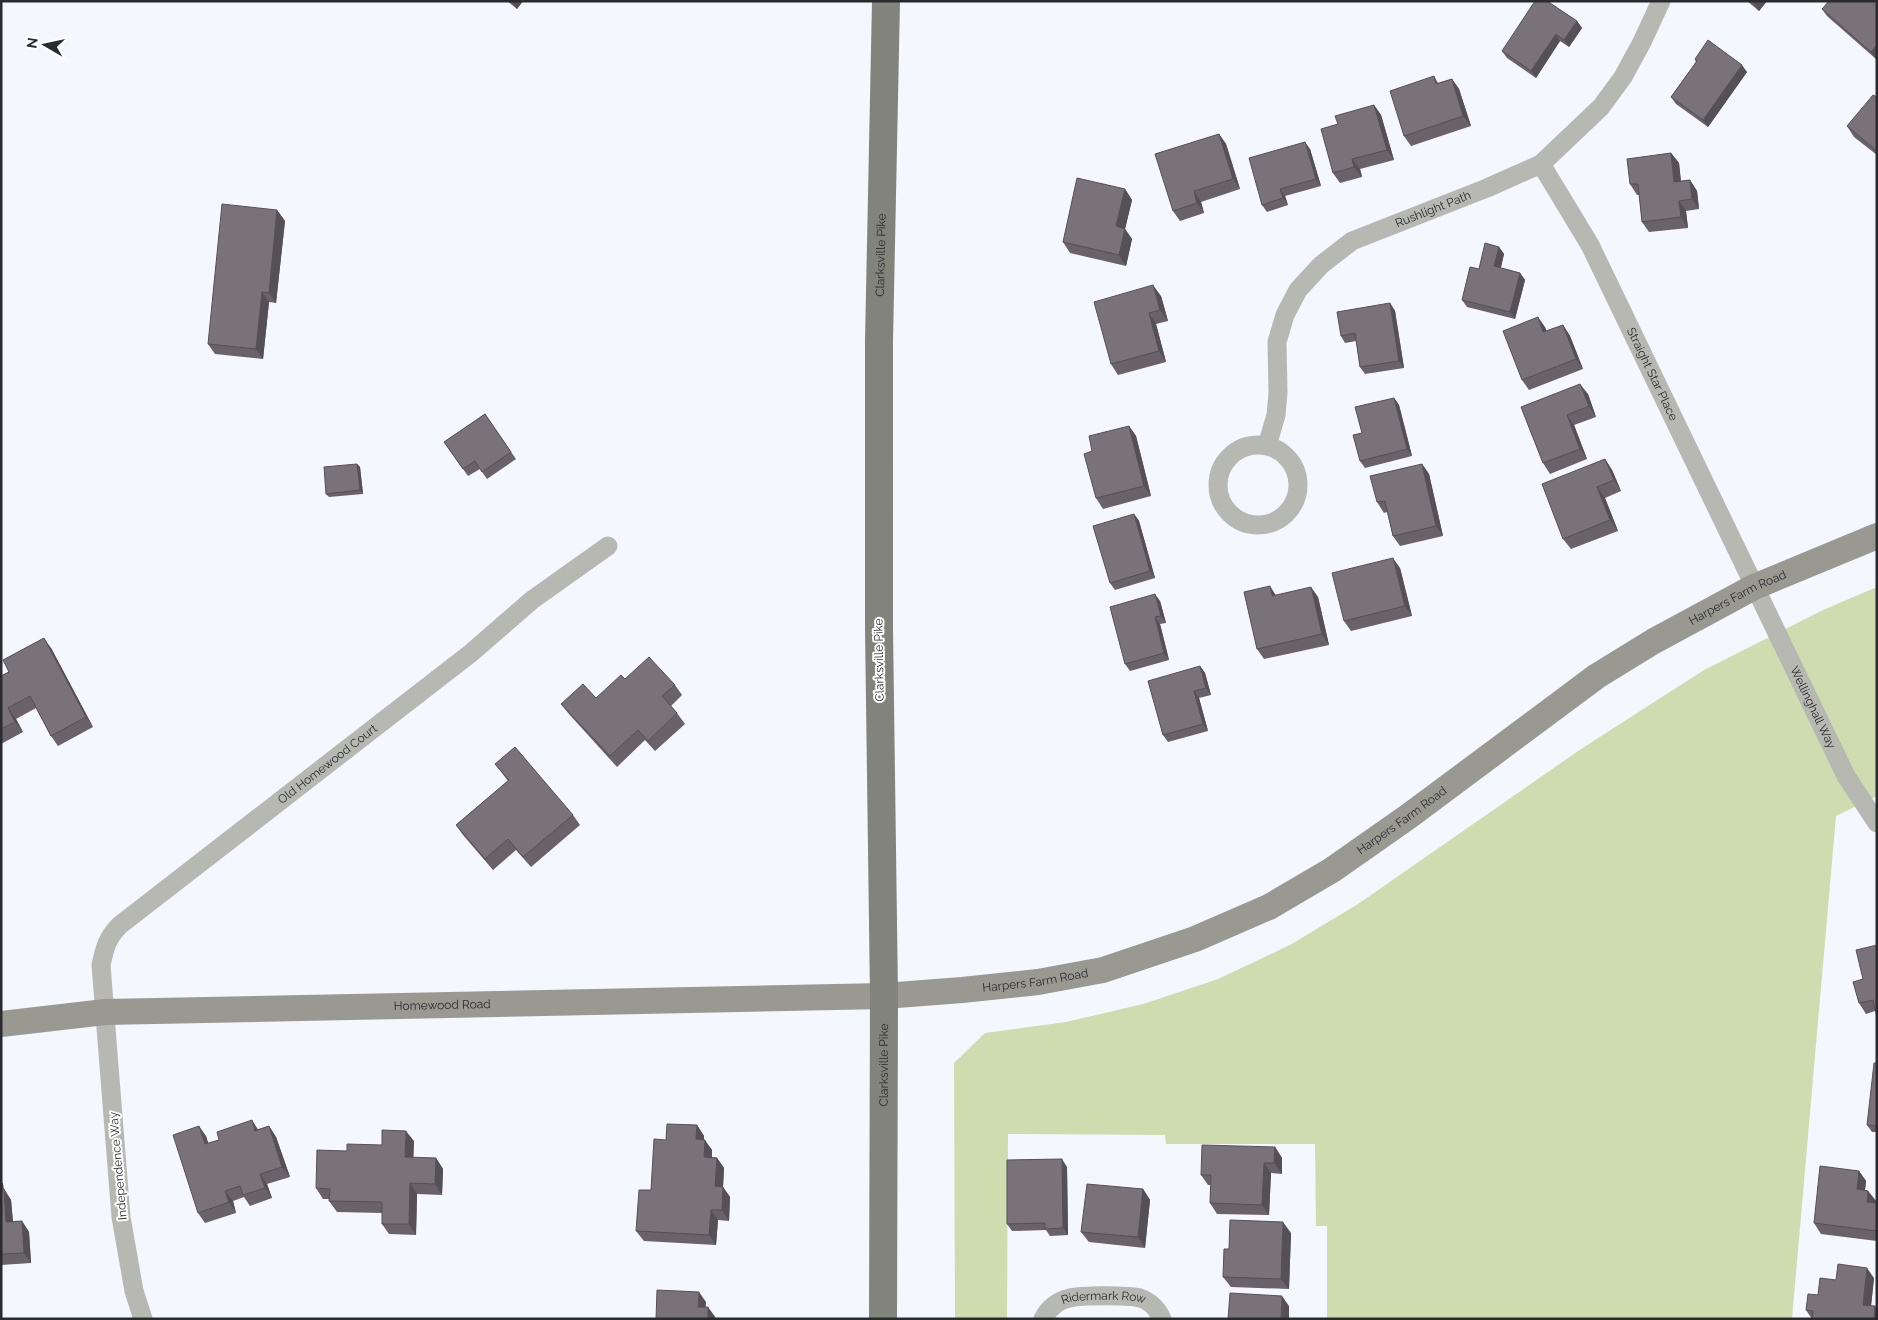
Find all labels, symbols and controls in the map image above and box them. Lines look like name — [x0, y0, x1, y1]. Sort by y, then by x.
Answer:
north arrow — [20, 20, 70, 70]
text: N — [23, 36, 41, 49]
street label: Rushlight Path — [1393, 188, 1473, 230]
street label: Clarksville Pike — [873, 213, 889, 297]
street label: Straight Star Place — [1624, 325, 1681, 423]
street label: Harpers Farm Road — [1687, 567, 1788, 628]
street label: Clarksville Pike — [871, 618, 887, 702]
street label: Wellinghall Way — [1787, 664, 1839, 751]
street label: Old Homewood Court — [275, 721, 380, 807]
street label: Harpers Farm Road — [1354, 783, 1449, 857]
street label: Harpers Farm Road — [982, 966, 1089, 995]
street label: Homewood Road — [394, 997, 491, 1013]
street label: Clarksville Pike — [877, 1023, 891, 1107]
street label: Independence Way — [106, 1111, 130, 1221]
street label: Ridermark Row — [1059, 1289, 1148, 1307]

